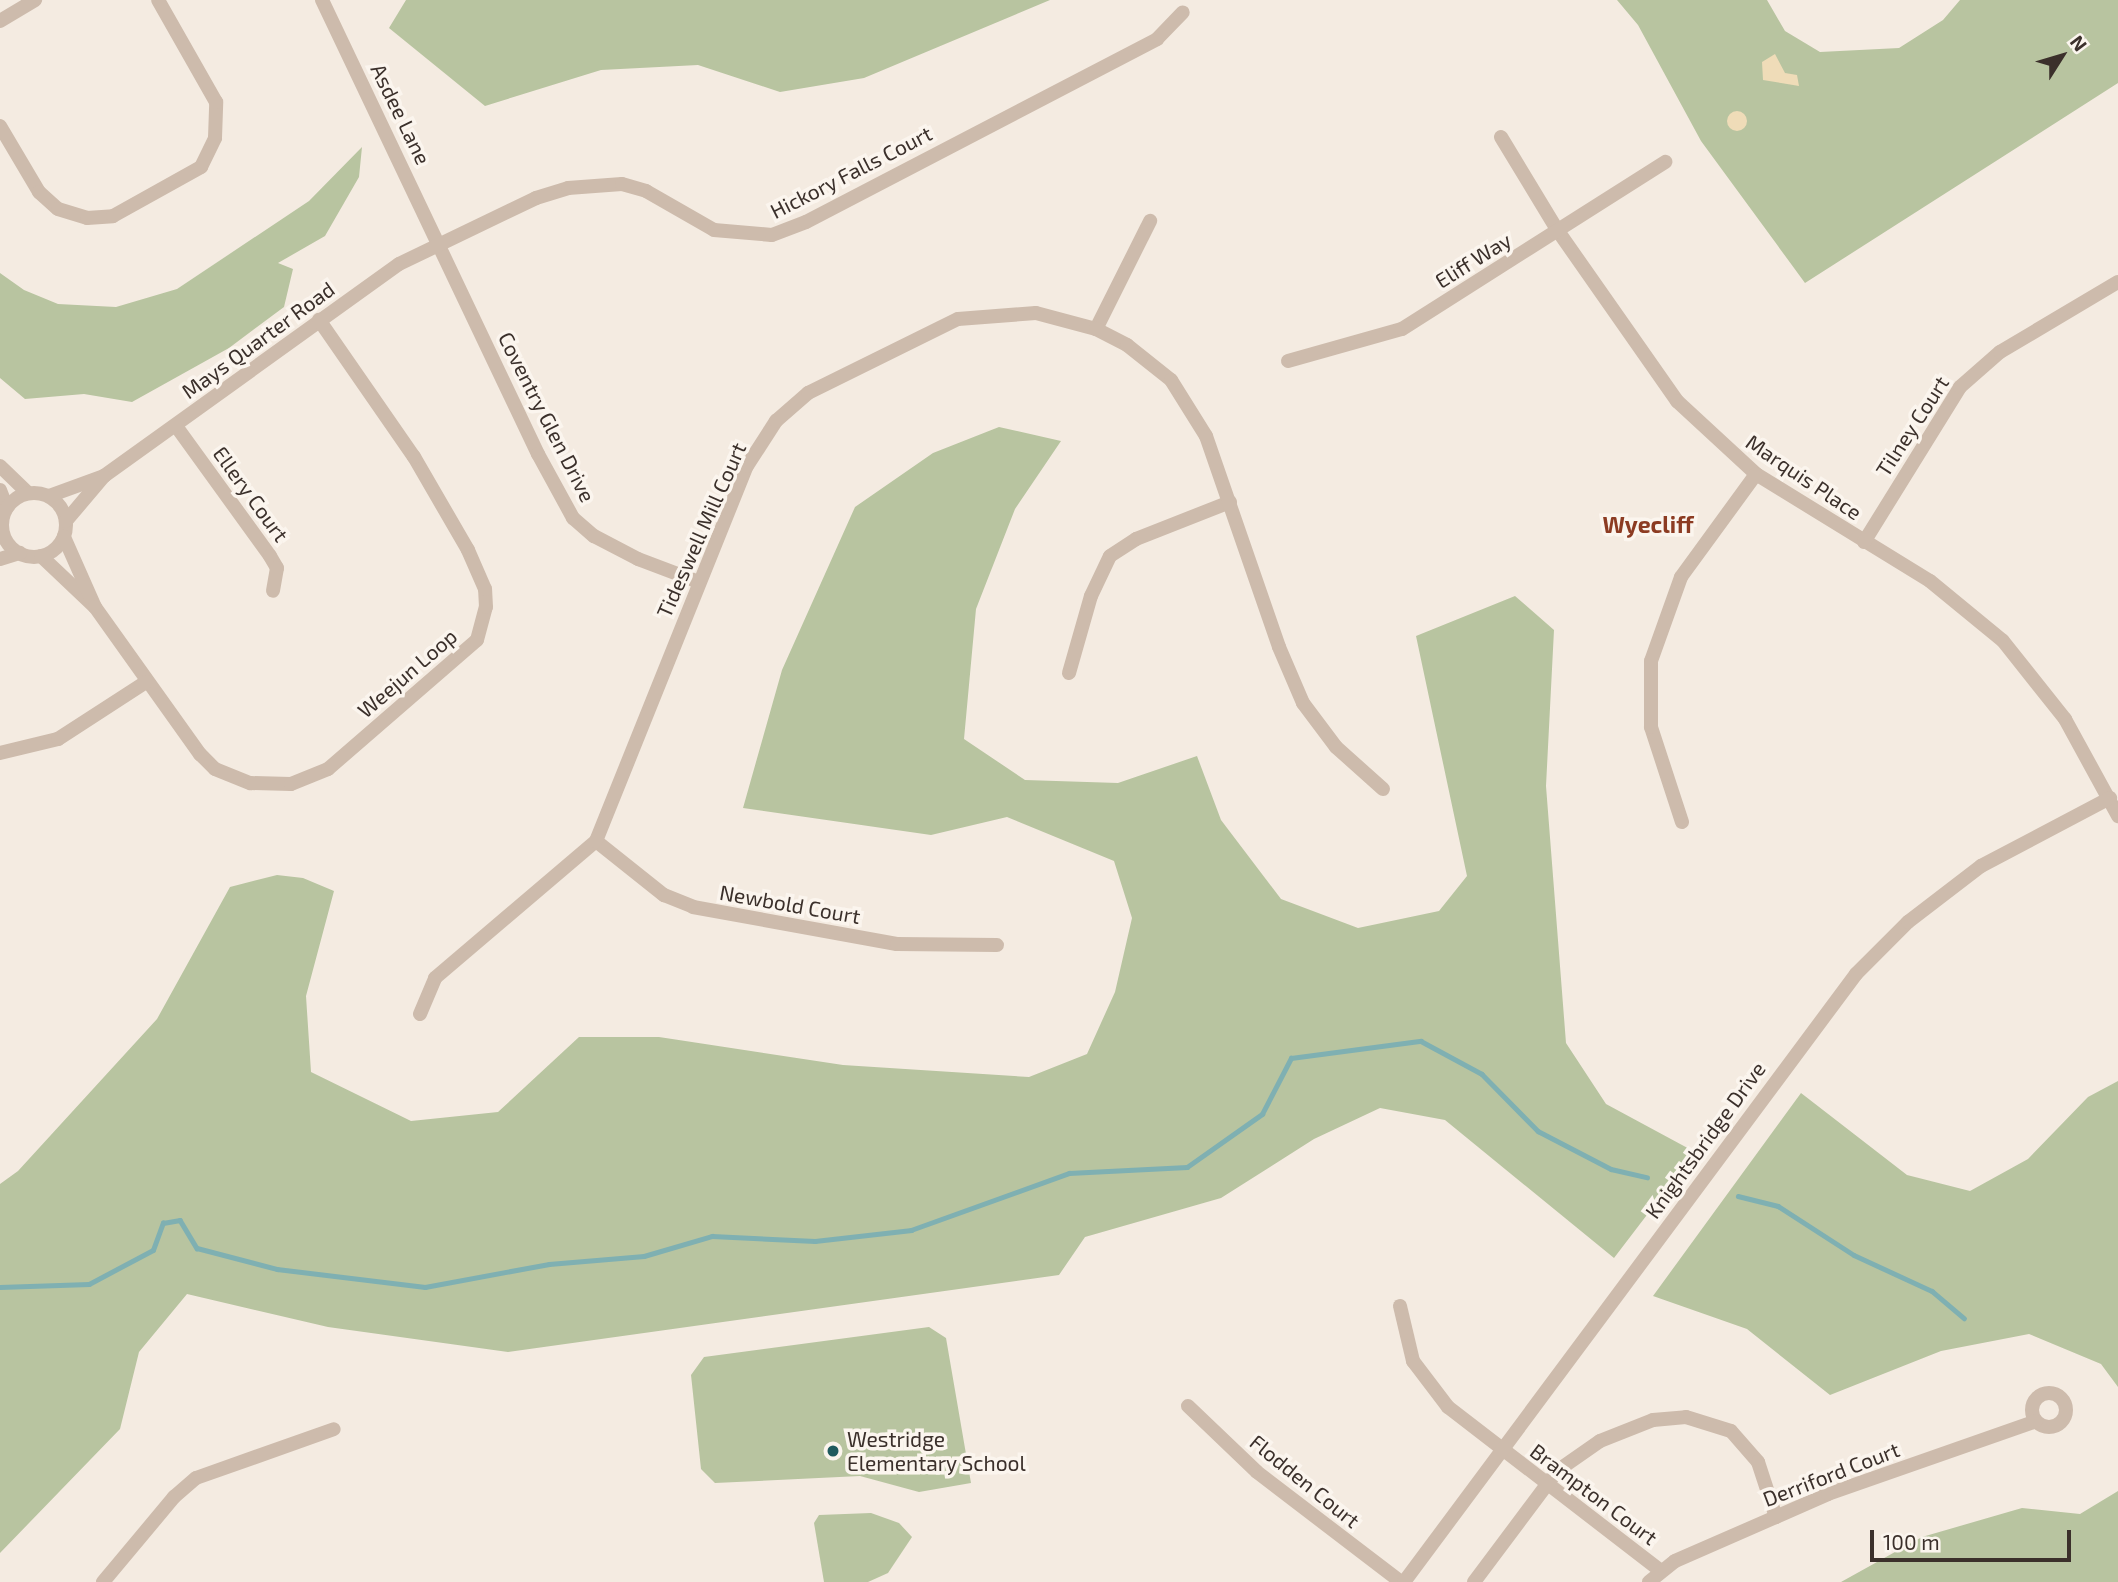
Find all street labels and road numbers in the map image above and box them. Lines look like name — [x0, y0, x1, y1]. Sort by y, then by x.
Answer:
street label: Asdee Lane — [366, 60, 436, 168]
street label: Hickory Falls Court — [766, 120, 936, 224]
street label: Eliff Way — [1430, 227, 1516, 293]
street label: Mays Quarter Road — [177, 276, 339, 404]
street label: Coventry Glen Drive — [493, 328, 601, 506]
street label: Tilney Court — [1870, 371, 1954, 481]
street label: Marquis Place — [1741, 429, 1867, 525]
street label: Tideswell Mill Court — [651, 438, 751, 622]
street label: Ellery Court — [208, 441, 294, 547]
street label: Weejun Loop — [352, 623, 462, 723]
street label: Newbold Court — [718, 879, 862, 929]
street label: Knightsbridge Drive — [1640, 1057, 1770, 1223]
street label: Flodden Court — [1245, 1429, 1365, 1533]
street label: Derriford Court — [1759, 1436, 1903, 1512]
street label: Brampton Court — [1525, 1438, 1663, 1550]

